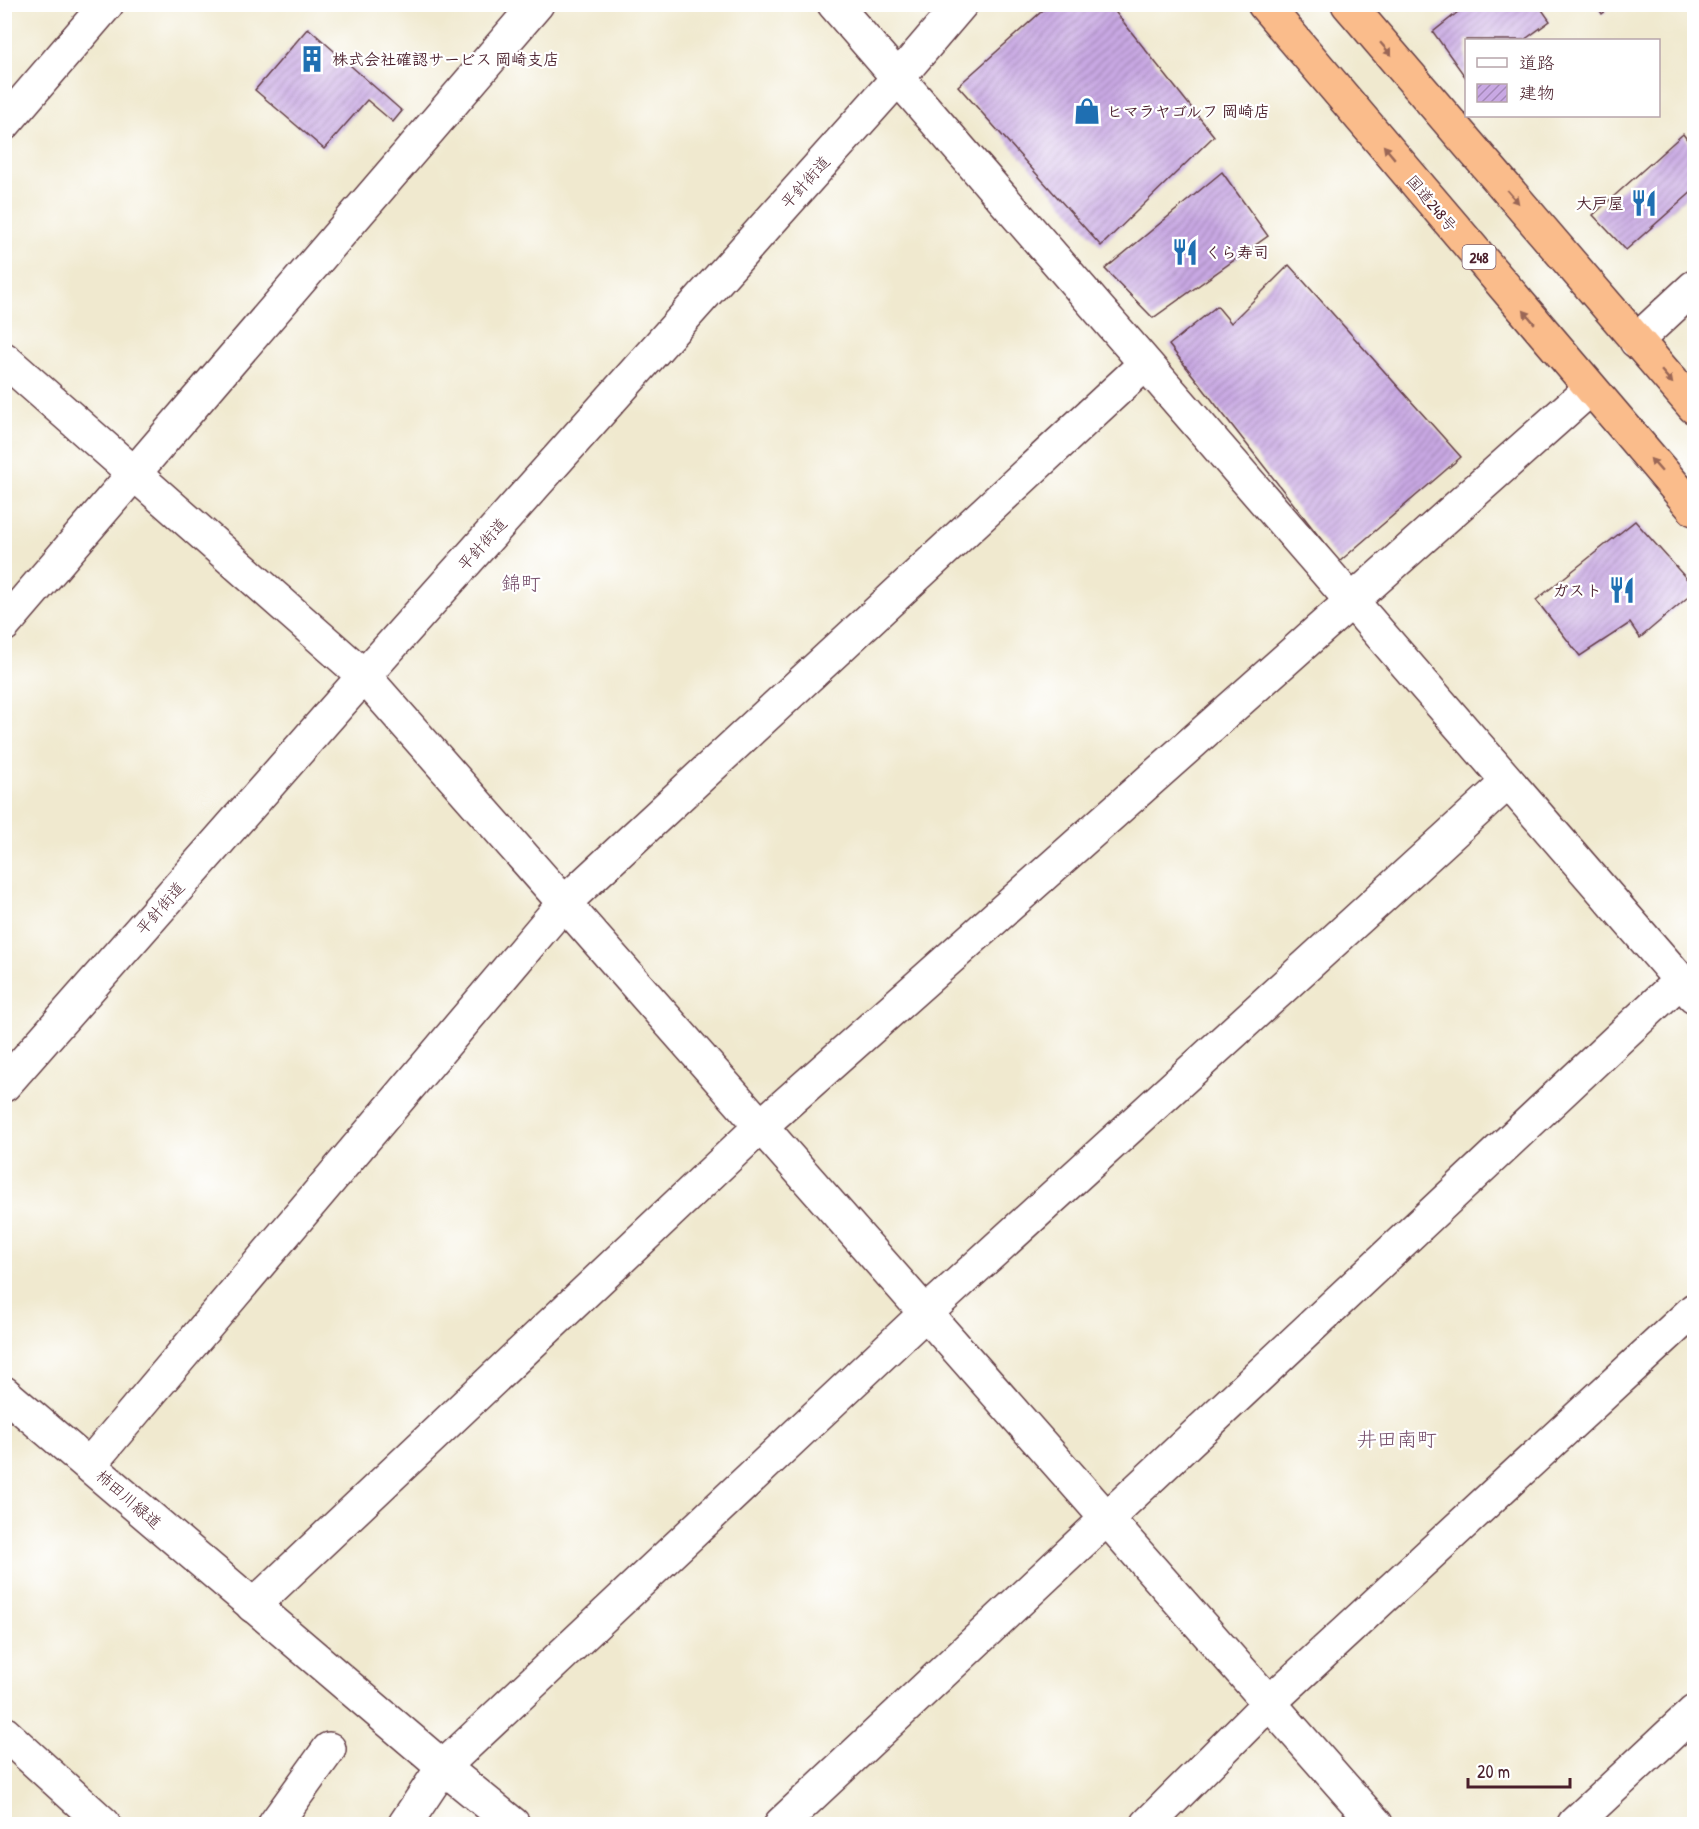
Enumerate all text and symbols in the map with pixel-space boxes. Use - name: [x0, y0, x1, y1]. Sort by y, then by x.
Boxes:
- legend: [1465, 39, 1660, 117]
- one-way arrow: [1379, 41, 1392, 56]
- building icon: 株式会社確認サービス 岡崎支店: [297, 44, 327, 74]
- place label: 株式会社確認サービス 岡崎支店: [332, 48, 559, 70]
- text: 道路: [1519, 50, 1555, 75]
- text: 建物: [1519, 80, 1555, 105]
- shop icon: ヒマラヤゴルフ 岡崎店: [1072, 96, 1102, 126]
- place label: ヒマラヤゴルフ 岡崎店: [1107, 100, 1270, 122]
- one-way arrow: [1383, 144, 1396, 160]
- street label: 平針街道: [775, 151, 835, 213]
- street label: 国道248号: [1402, 170, 1462, 236]
- restaurant icon: 大戸屋: [1629, 188, 1659, 218]
- one-way arrow: [1506, 189, 1519, 205]
- place label: 大戸屋: [1576, 192, 1624, 214]
- restaurant icon: くら寿司: [1170, 237, 1200, 267]
- place label: くら寿司: [1205, 241, 1269, 263]
- road number: 248: [1462, 245, 1496, 269]
- one-way arrow: [1523, 310, 1536, 325]
- one-way arrow: [1660, 369, 1674, 384]
- one-way arrow: [1650, 458, 1663, 473]
- street label: 平針街道: [452, 513, 512, 575]
- district label: 錦町: [501, 569, 541, 596]
- restaurant icon: ガスト: [1607, 575, 1637, 605]
- place label: ガスト: [1552, 579, 1602, 601]
- street label: 平針街道: [131, 877, 189, 939]
- district label: 井田南町: [1357, 1425, 1437, 1452]
- street label: 柿田川緑道: [92, 1464, 166, 1534]
- scale bar: [1468, 1751, 1570, 1789]
- text: 20 m: [1477, 1759, 1510, 1784]

